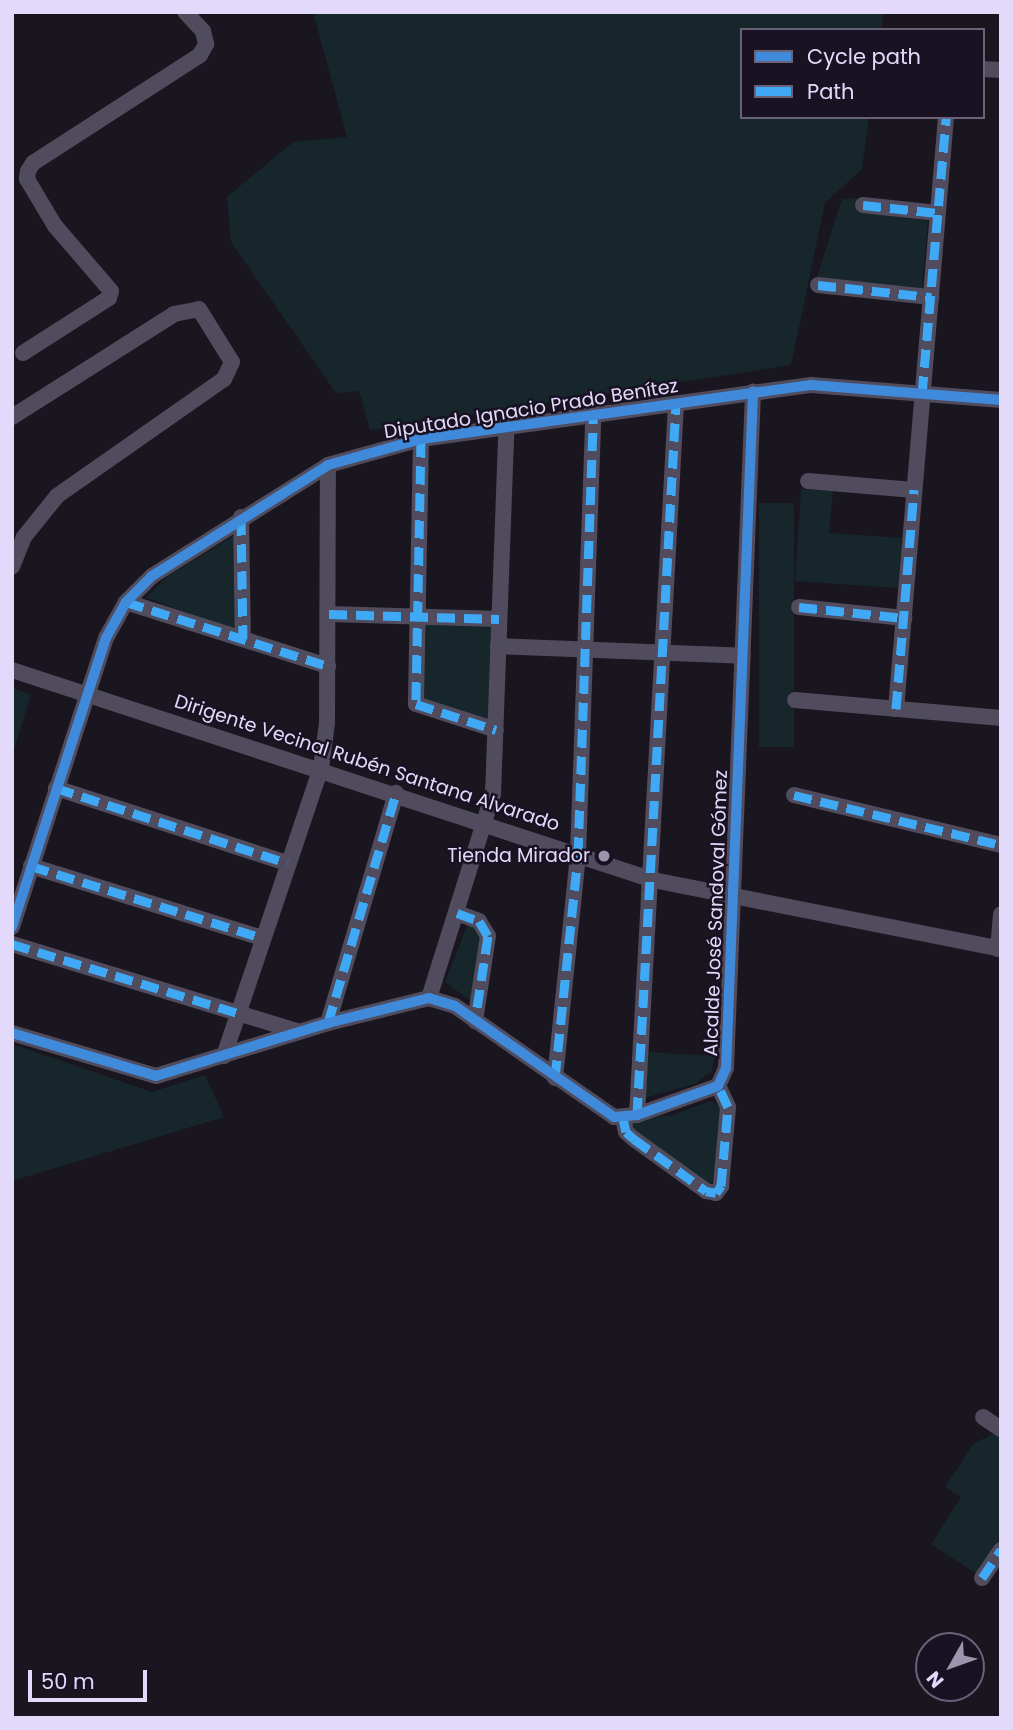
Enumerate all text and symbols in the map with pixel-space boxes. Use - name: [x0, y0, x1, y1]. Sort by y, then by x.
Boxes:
- legend: [740, 28, 985, 119]
- text: Cycle path: [807, 42, 921, 71]
- text: Path: [807, 77, 854, 106]
- street label: Diputado Ignacio Prado Benítez: [382, 374, 680, 444]
- street label: Dirigente Vecinal Rubén Santana Alvarado: [172, 690, 562, 836]
- street label: Alcalde José Sandoval Gómez: [700, 769, 732, 1057]
- place label: Tienda Mirador: [447, 845, 590, 867]
- marker: Tienda Mirador: [596, 848, 612, 864]
- north arrow: [915, 1632, 985, 1702]
- scale bar: [32, 1656, 150, 1700]
- text: N: [920, 1665, 950, 1694]
- text: 50 m: [41, 1667, 95, 1696]

